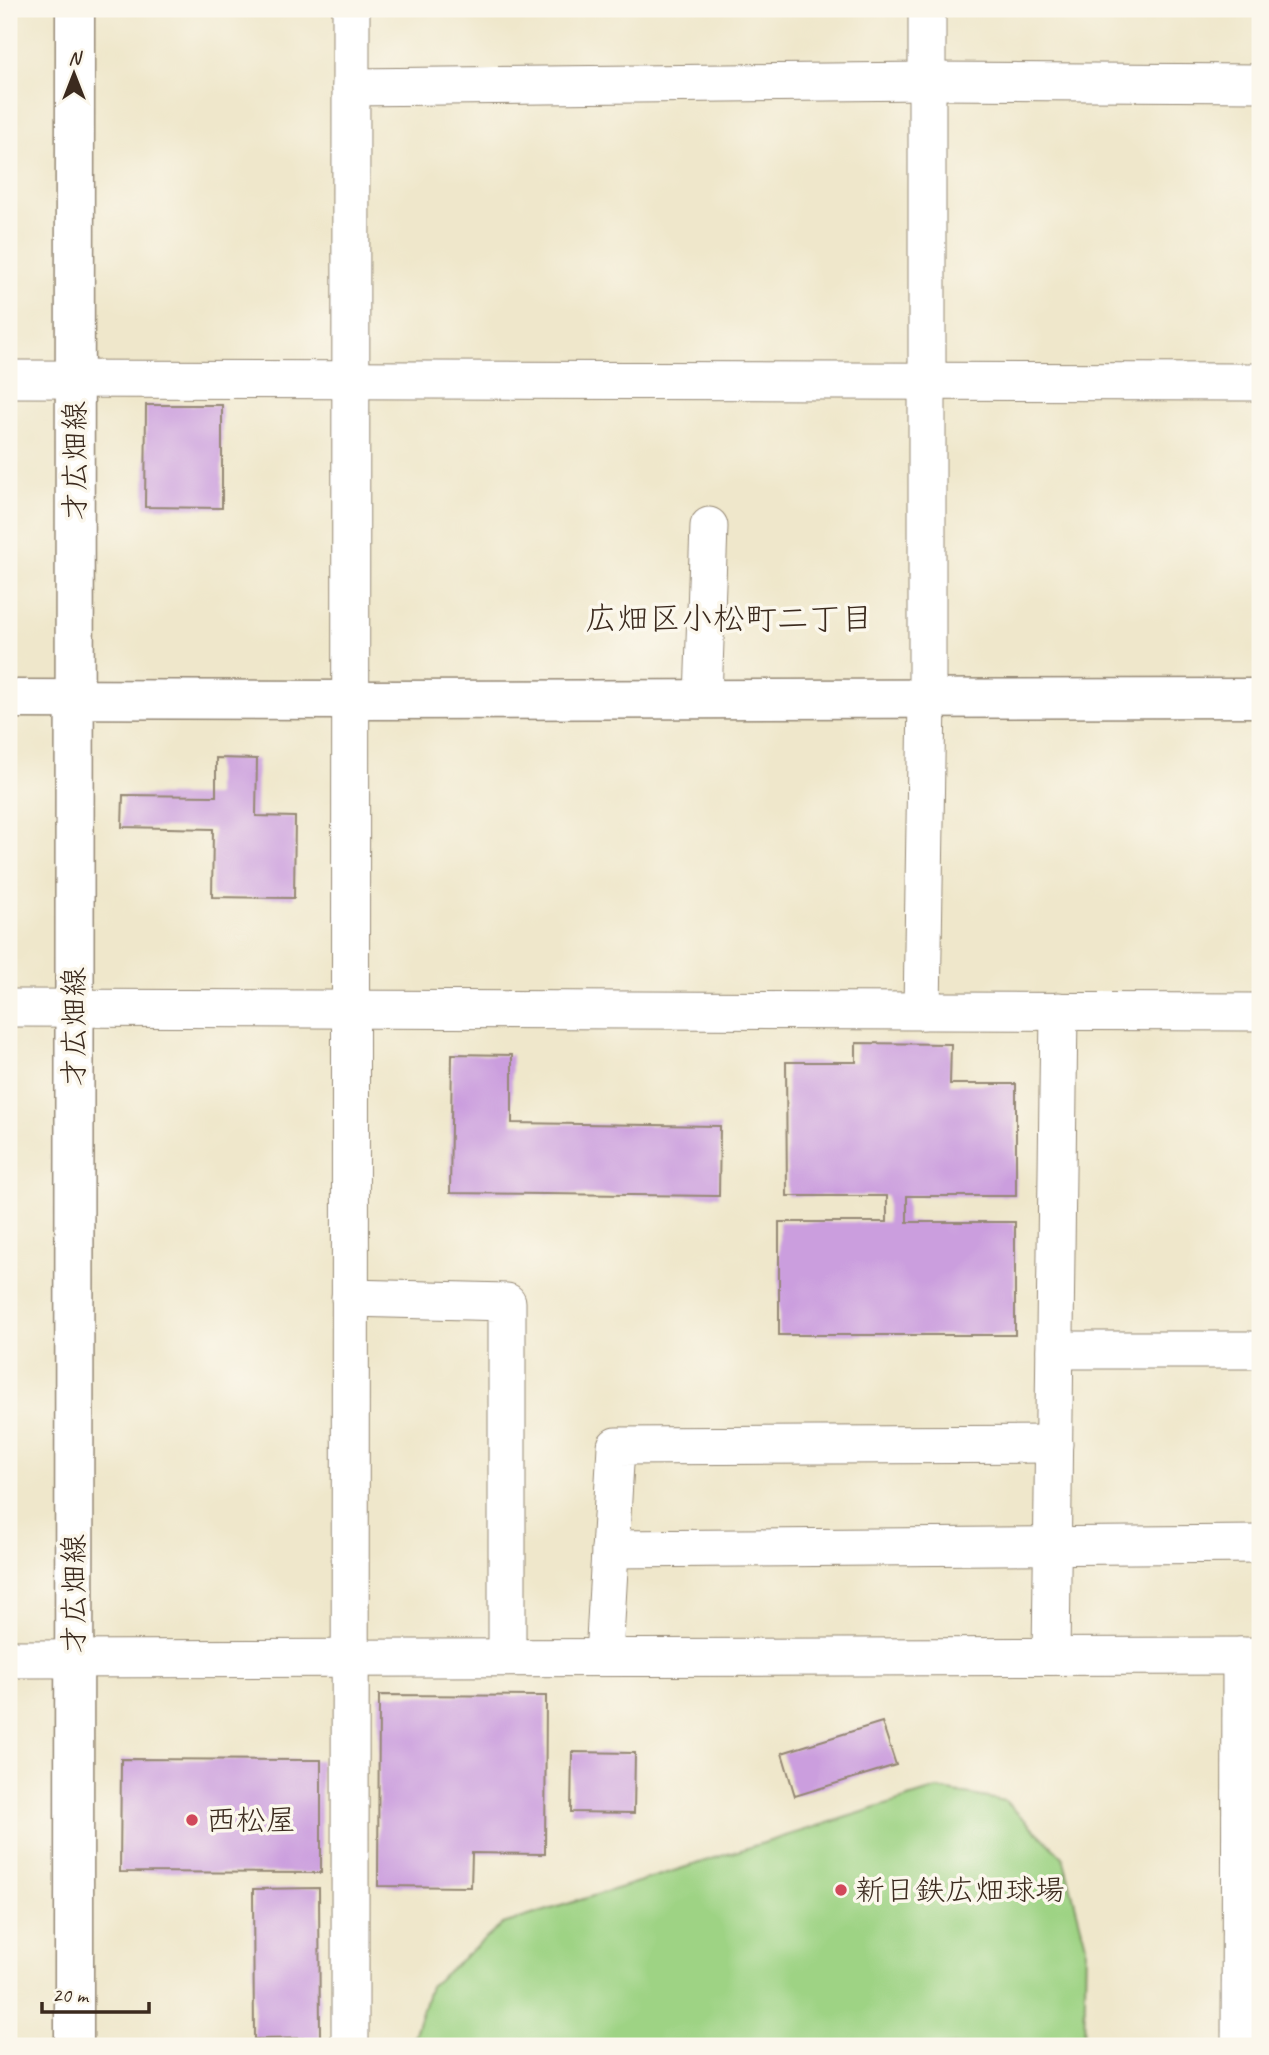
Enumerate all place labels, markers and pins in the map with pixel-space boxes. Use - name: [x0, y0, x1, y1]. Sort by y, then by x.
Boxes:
- place label: 西松屋: [206, 1801, 296, 1839]
- marker: 西松屋: [184, 1812, 200, 1828]
- place label: 新日鉄広畑球場: [855, 1871, 1065, 1909]
- marker: 新日鉄広畑球場: [833, 1882, 849, 1898]

